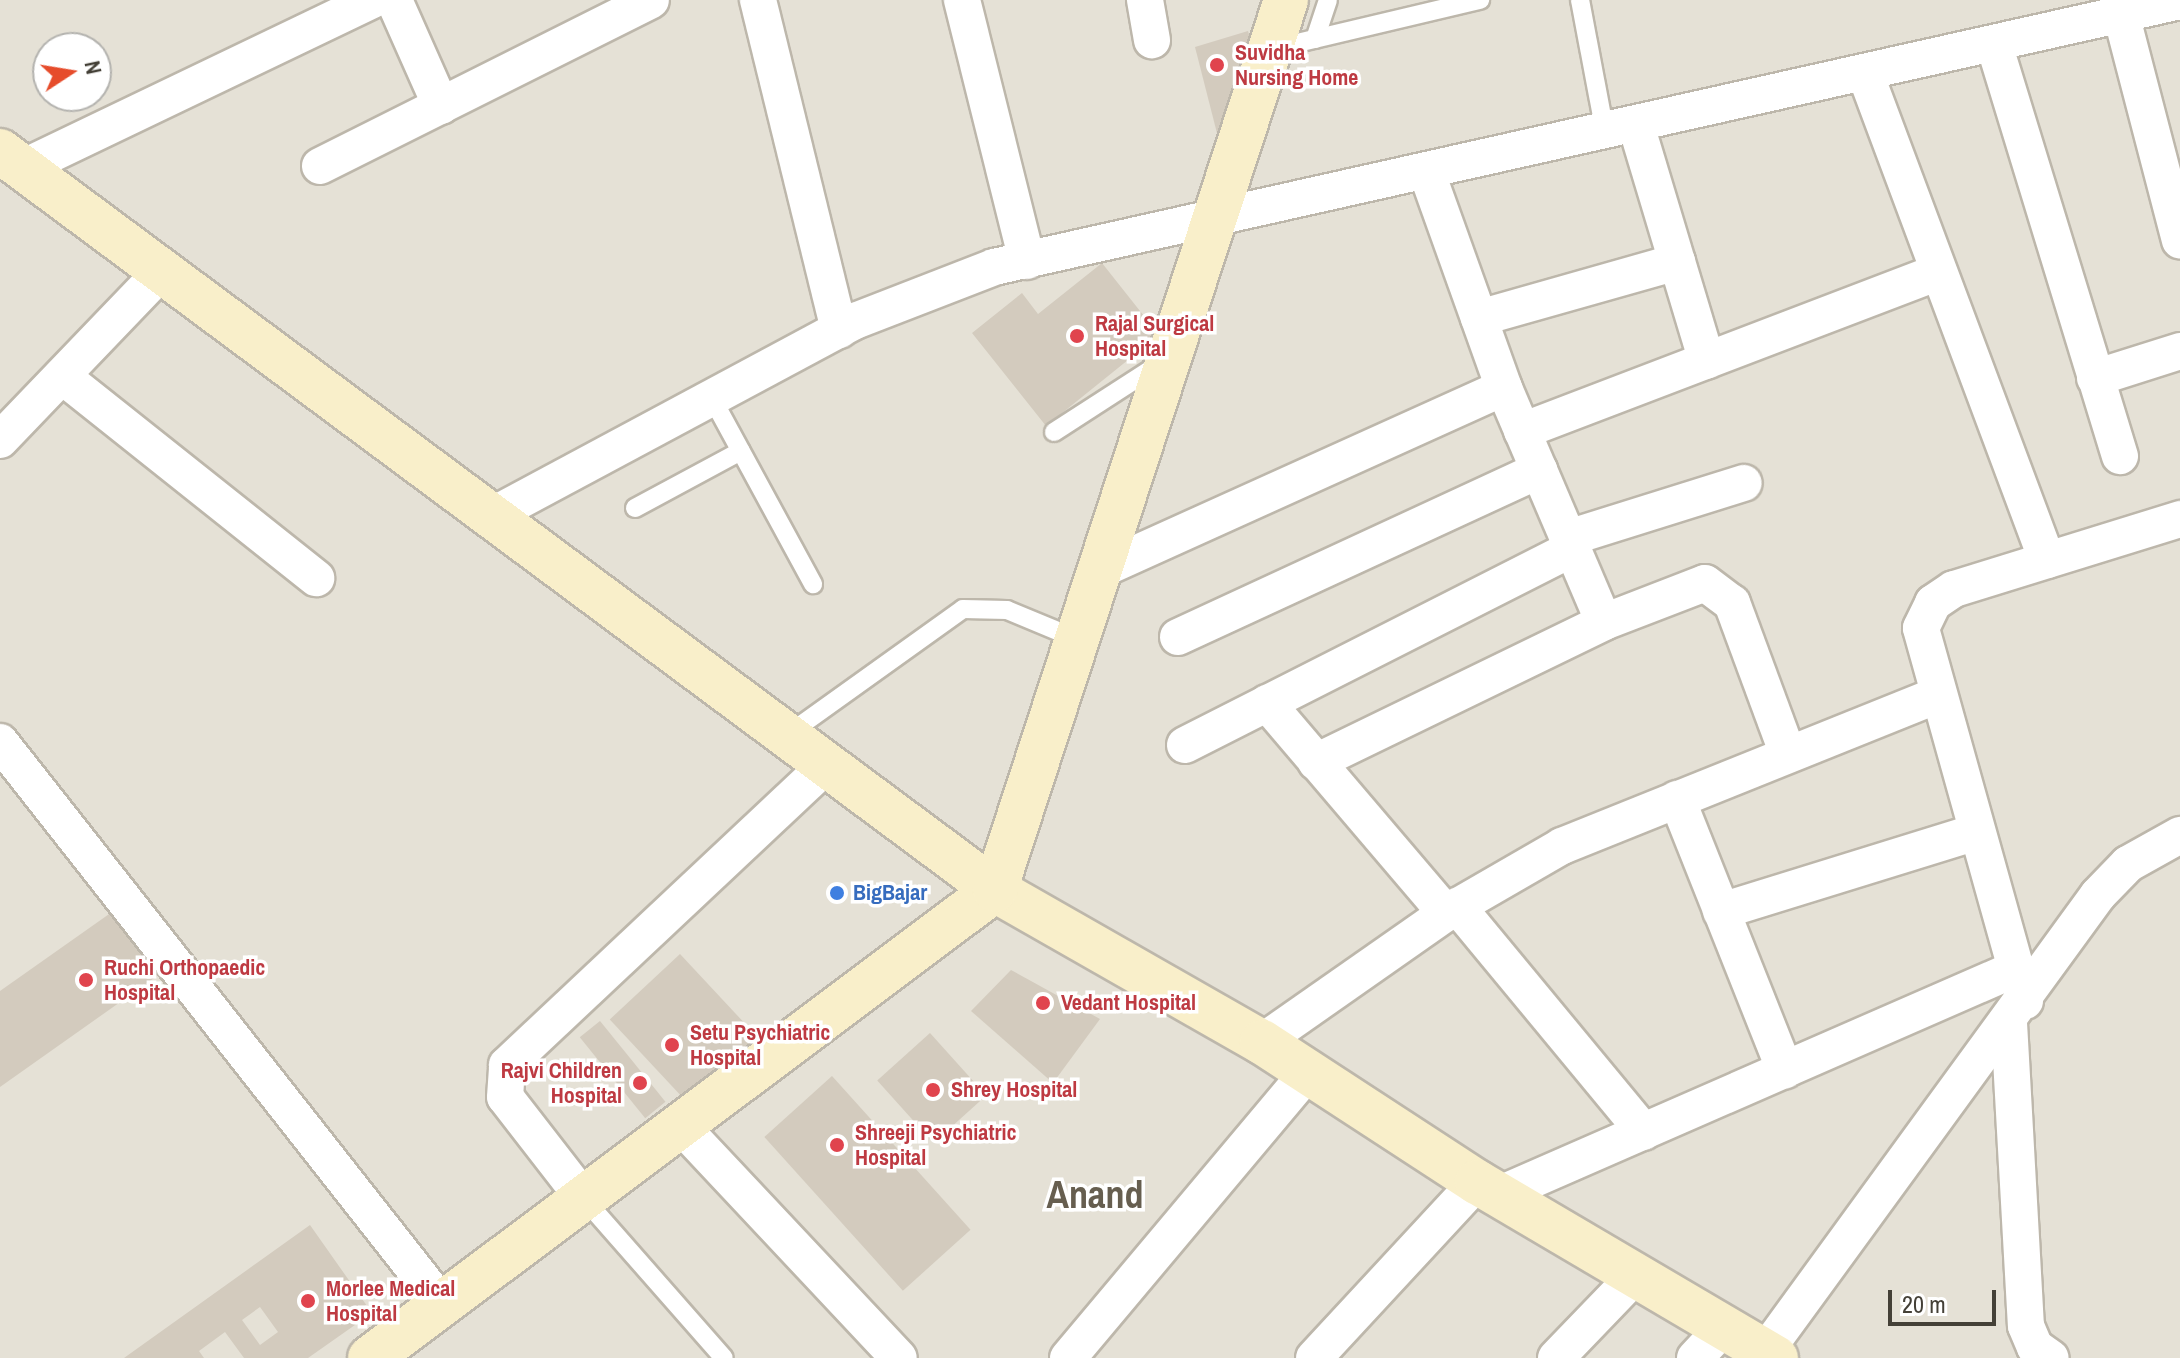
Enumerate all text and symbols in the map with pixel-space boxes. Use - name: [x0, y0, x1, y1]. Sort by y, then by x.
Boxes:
- north arrow: [32, 32, 112, 112]
- place label: Suvidha Nursing Home: [1235, 39, 1358, 90]
- marker: Suvidha Nursing Home: [1206, 54, 1228, 76]
- text: N: [77, 58, 110, 77]
- place label: Rajal Surgical Hospital: [1095, 310, 1214, 362]
- marker: Rajal Surgical Hospital: [1066, 325, 1088, 347]
- place label: BigBajar: [853, 880, 927, 906]
- marker: BigBajar: [828, 884, 846, 902]
- place label: Ruchi Orthopaedic Hospital: [104, 954, 265, 1006]
- marker: Ruchi Orthopaedic Hospital: [75, 969, 97, 991]
- place label: Vedant Hospital: [1061, 990, 1196, 1016]
- marker: Vedant Hospital: [1032, 992, 1054, 1014]
- place label: Setu Psychiatric Hospital: [690, 1019, 830, 1070]
- marker: Setu Psychiatric Hospital: [661, 1034, 683, 1056]
- place label: Rajvi Children Hospital: [501, 1057, 622, 1108]
- marker: Rajvi Children Hospital: [629, 1072, 651, 1094]
- place label: Shrey Hospital: [951, 1077, 1077, 1103]
- marker: Shrey Hospital: [922, 1079, 944, 1101]
- place label: Shreeji Psychiatric Hospital: [855, 1119, 1016, 1170]
- marker: Shreeji Psychiatric Hospital: [826, 1134, 848, 1156]
- district label: Anand: [1047, 1172, 1143, 1218]
- scale bar: [1892, 1274, 2000, 1324]
- place label: Morlee Medical Hospital: [326, 1275, 455, 1326]
- text: 20 m: [1902, 1288, 1946, 1320]
- marker: Morlee Medical Hospital: [297, 1290, 319, 1312]

